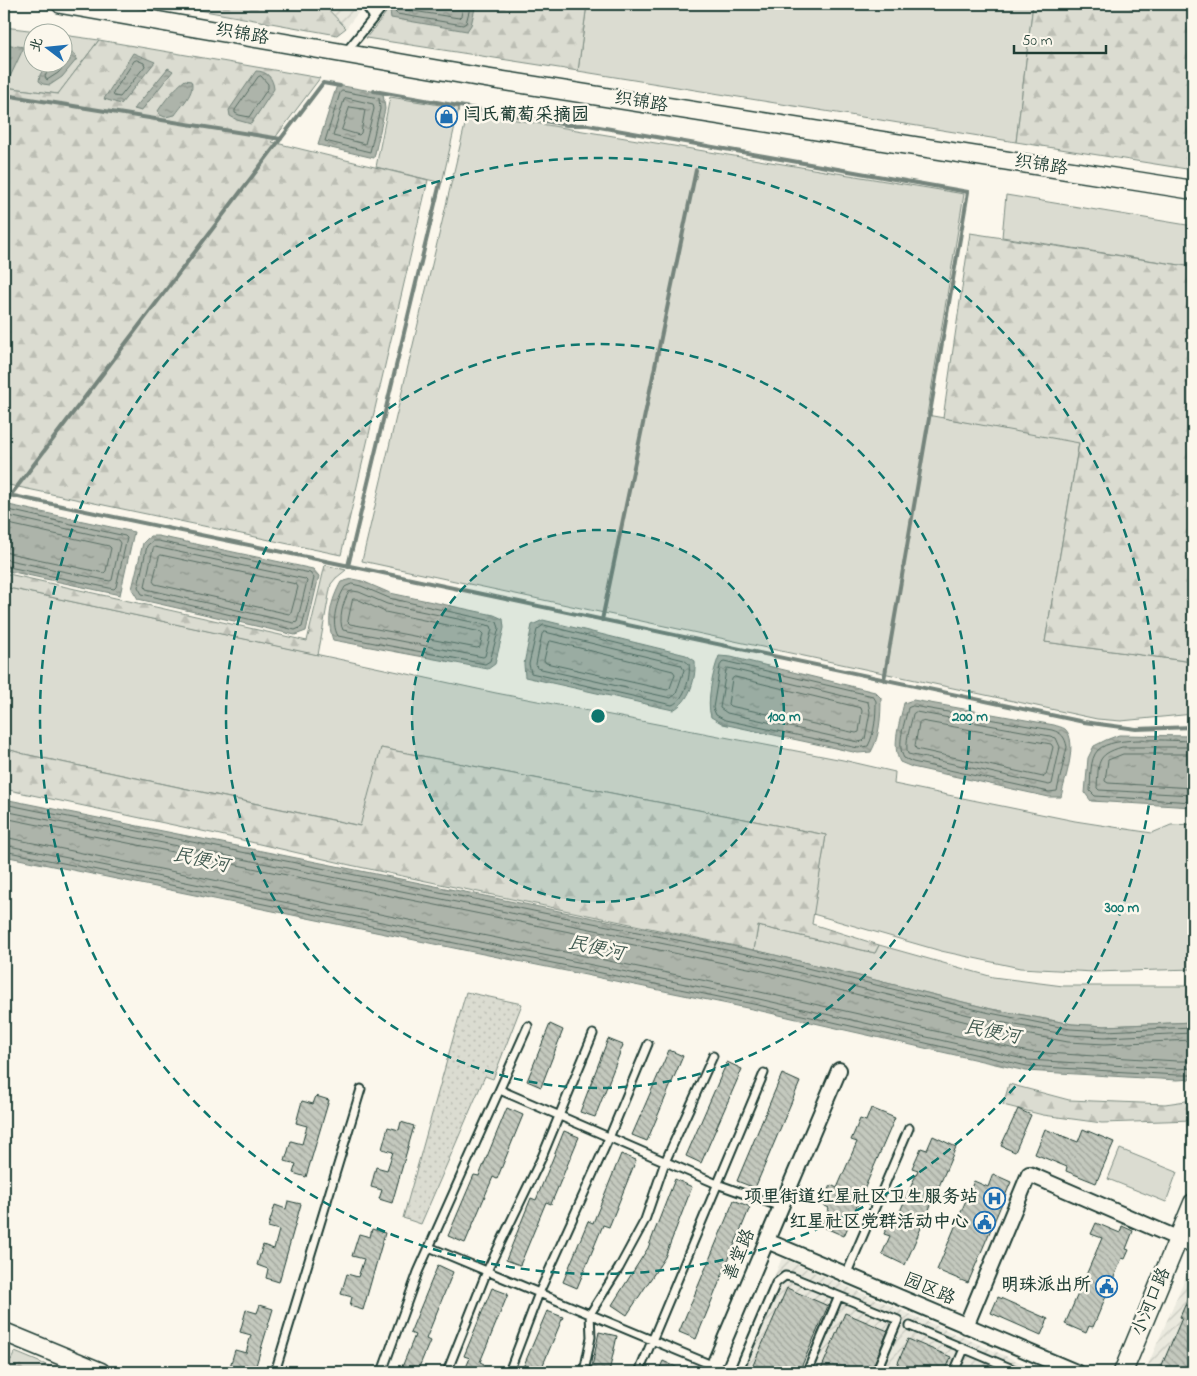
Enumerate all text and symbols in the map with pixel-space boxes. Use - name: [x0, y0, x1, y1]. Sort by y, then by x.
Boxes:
- street label: 织锦路: [213, 18, 271, 52]
- north arrow: [22, 22, 72, 72]
- scale bar: [1014, 22, 1107, 54]
- text: 50 m: [1022, 30, 1053, 52]
- text: 北: [25, 35, 49, 54]
- street label: 织锦路: [612, 86, 670, 120]
- place label: 闫氏葡萄采摘园: [463, 103, 589, 129]
- shop icon: 闫氏葡萄采摘园: [435, 104, 459, 128]
- street label: 织锦路: [1012, 149, 1070, 183]
- text: 100 m: [767, 706, 801, 728]
- text: 200 m: [951, 706, 988, 728]
- centre of rings: [589, 707, 607, 725]
- water label: 民便河: [170, 842, 235, 881]
- text: 300 m: [1104, 897, 1140, 919]
- water label: 民便河: [565, 930, 630, 969]
- water label: 民便河: [961, 1014, 1025, 1052]
- place label: 项里街道红星社区卫生服务站: [744, 1185, 978, 1211]
- hospital icon: 项里街道红星社区卫生服务站: [982, 1186, 1006, 1210]
- place label: 红星社区党群活动中心: [789, 1210, 969, 1236]
- public building icon: 红星社区党群活动中心: [973, 1211, 997, 1235]
- street label: 善堂路: [717, 1225, 763, 1285]
- street label: 小河口路: [1126, 1264, 1178, 1340]
- street label: 园区路: [899, 1267, 959, 1313]
- place label: 明珠派出所: [1001, 1273, 1091, 1299]
- public building icon: 明珠派出所: [1095, 1274, 1119, 1298]

